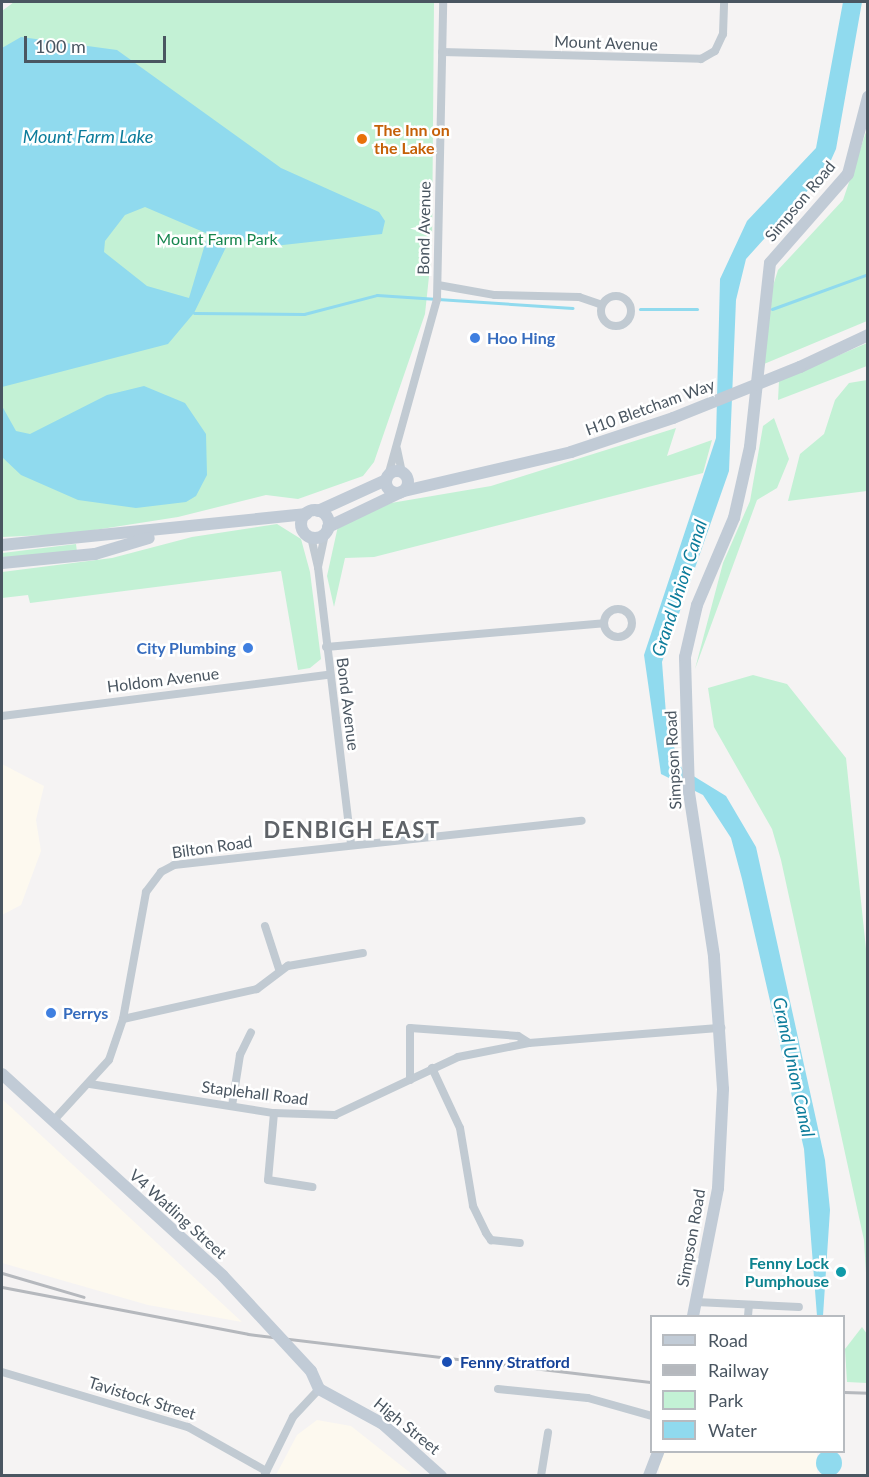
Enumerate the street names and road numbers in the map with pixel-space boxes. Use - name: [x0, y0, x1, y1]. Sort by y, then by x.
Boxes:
- street label: Mount Avenue: [554, 32, 658, 54]
- street label: Simpson Road: [761, 157, 839, 245]
- street label: Bond Avenue: [414, 181, 434, 275]
- street label: H10 Bletcham Way: [583, 375, 717, 439]
- street label: Bond Avenue: [333, 656, 363, 752]
- street label: Holdom Avenue: [106, 664, 220, 696]
- street label: Simpson Road: [661, 710, 685, 810]
- street label: Bilton Road: [171, 832, 253, 862]
- street label: Staplehall Road: [201, 1077, 309, 1109]
- street label: V4 Watling Street: [125, 1165, 231, 1263]
- street label: Simpson Road: [673, 1188, 709, 1288]
- street label: Tavistock Street: [86, 1373, 198, 1423]
- street label: High Street: [370, 1394, 444, 1458]

